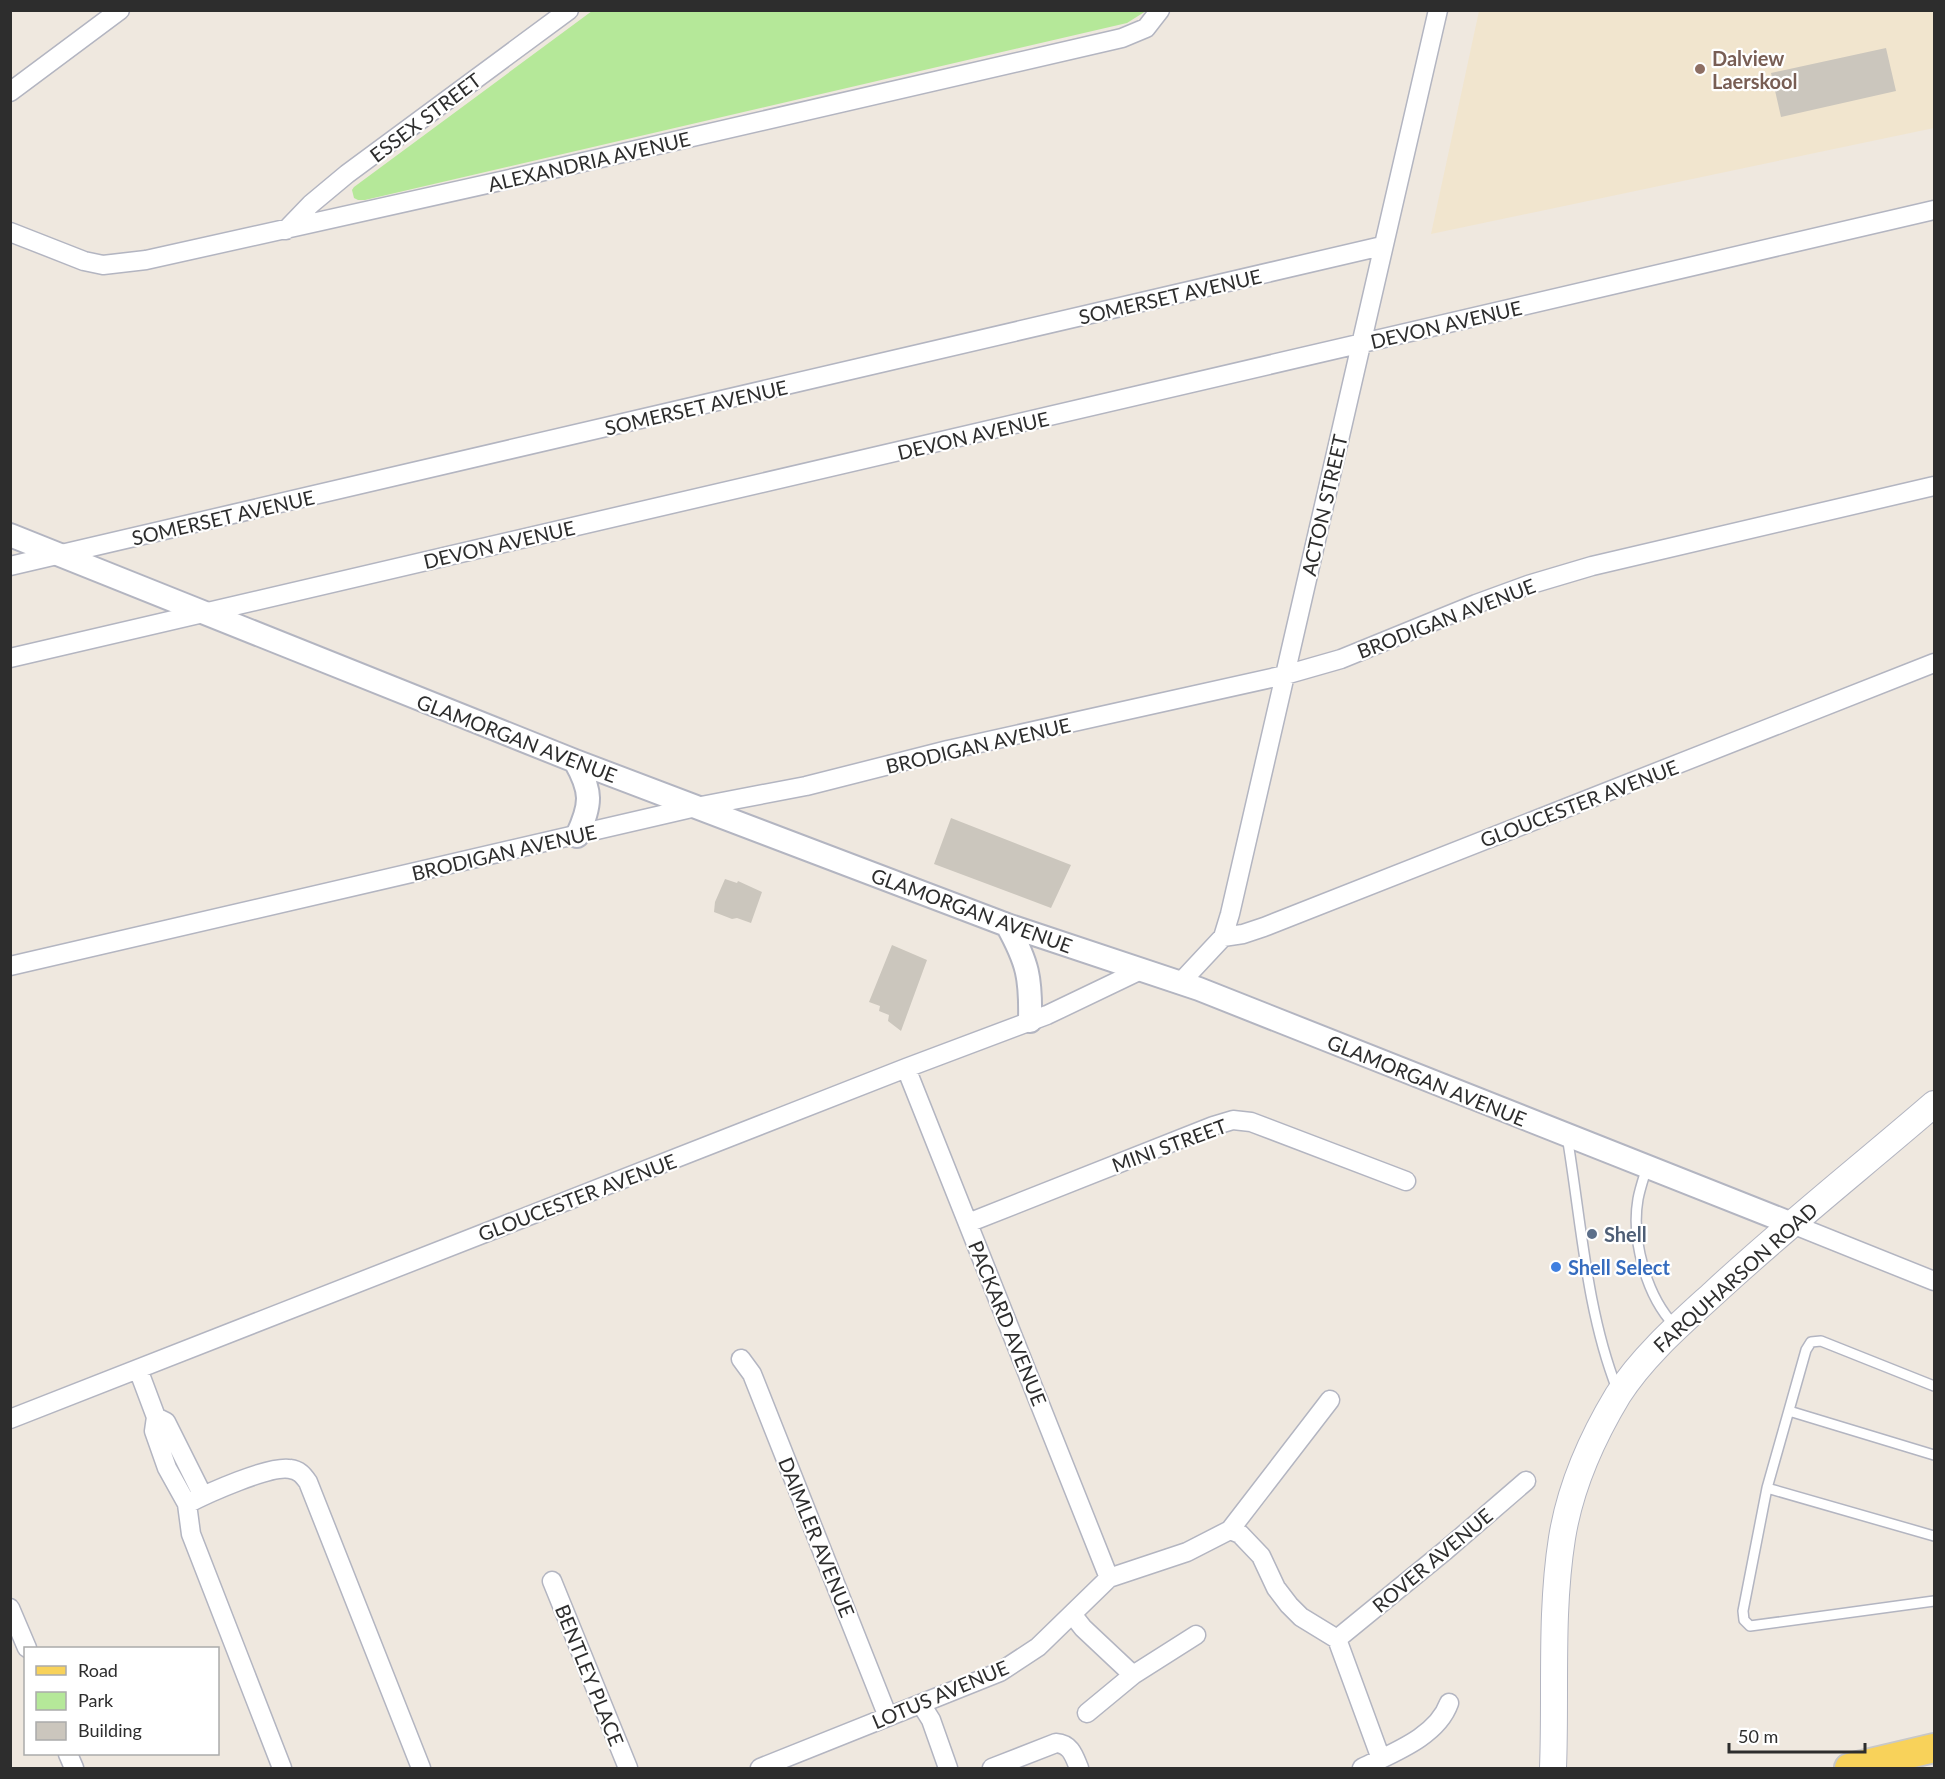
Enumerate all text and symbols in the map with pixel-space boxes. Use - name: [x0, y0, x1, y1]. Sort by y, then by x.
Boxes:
- place label: Dalview Laerskool: [1712, 46, 1798, 93]
- marker: Dalview Laerskool: [1693, 62, 1707, 76]
- street label: ESSEX STREET: [365, 67, 485, 167]
- street label: ALEXANDRIA AVENUE: [486, 126, 692, 196]
- street label: SOMERSET AVENUE: [1076, 263, 1264, 329]
- street label: DEVON AVENUE: [1368, 295, 1524, 353]
- street label: SOMERSET AVENUE: [602, 374, 790, 440]
- street label: DEVON AVENUE: [895, 406, 1051, 464]
- street label: ACTON STREET: [1296, 432, 1352, 578]
- street label: SOMERSET AVENUE: [129, 484, 317, 550]
- street label: DEVON AVENUE: [421, 515, 577, 573]
- street label: BRODIGAN AVENUE: [1353, 573, 1539, 663]
- street label: GLAMORGAN AVENUE: [414, 689, 620, 787]
- street label: BRODIGAN AVENUE: [883, 712, 1073, 778]
- street label: GLOUCESTER AVENUE: [1477, 754, 1681, 852]
- street label: BRODIGAN AVENUE: [409, 819, 599, 885]
- street label: GLAMORGAN AVENUE: [868, 862, 1076, 958]
- street label: GLAMORGAN AVENUE: [1324, 1029, 1530, 1131]
- street label: MINI STREET: [1108, 1113, 1230, 1177]
- street label: GLOUCESTER AVENUE: [475, 1148, 679, 1246]
- street label: FARQUHARSON ROAD: [1648, 1197, 1822, 1357]
- place label: Shell: [1604, 1222, 1647, 1246]
- marker: Shell: [1585, 1227, 1599, 1241]
- street label: PACKARD AVENUE: [964, 1237, 1052, 1409]
- place label: Shell Select: [1568, 1255, 1670, 1279]
- marker: Shell Select: [1549, 1260, 1563, 1274]
- street label: DAIMLER AVENUE: [774, 1453, 860, 1621]
- street label: ROVER AVENUE: [1367, 1503, 1497, 1617]
- street label: BENTLEY PLACE: [551, 1601, 629, 1749]
- legend: [24, 1647, 219, 1755]
- street label: LOTUS AVENUE: [868, 1654, 1012, 1734]
- text: Road: [78, 1659, 118, 1681]
- text: Park: [78, 1689, 114, 1711]
- scale bar: [1729, 1716, 1866, 1754]
- text: Building: [78, 1719, 142, 1741]
- text: 50 m: [1738, 1725, 1778, 1747]

